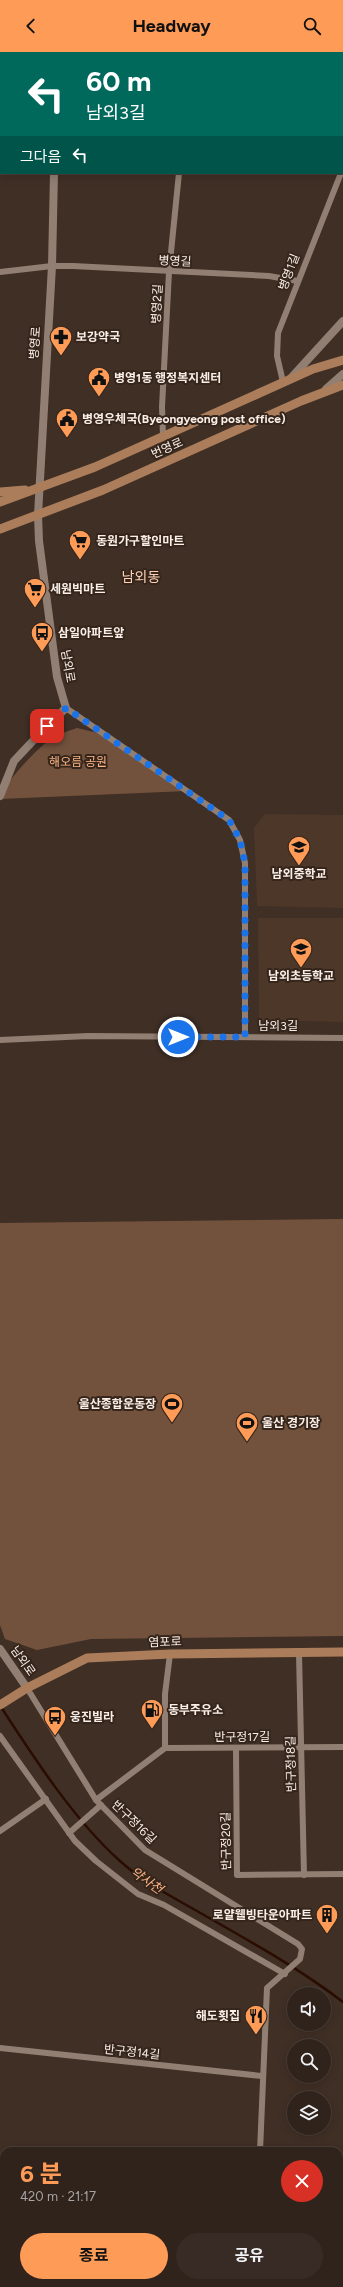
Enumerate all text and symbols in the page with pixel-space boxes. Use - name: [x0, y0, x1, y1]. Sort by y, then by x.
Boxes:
- icon: back: [20, 15, 42, 37]
- text: Headway: [132, 15, 211, 37]
- icon: search: [301, 15, 323, 37]
- text: 60 m: [86, 64, 151, 98]
- icon: left: [20, 68, 72, 120]
- text: 남외3길: [86, 102, 145, 124]
- icon: left: [69, 144, 91, 166]
- text: 그다음: [20, 148, 61, 166]
- street label: 병영1길: [276, 252, 302, 292]
- street label: 병영길: [158, 253, 192, 269]
- street label: 병영2길: [149, 284, 165, 324]
- pharmacy icon: 보강약국: [48, 324, 74, 357]
- street label: 병영로: [27, 326, 43, 360]
- place label: 보강약국: [76, 330, 120, 344]
- public building icon: 병영1동 행정복지센터: [86, 365, 112, 398]
- place label: 병영1동 행정복지센터: [114, 371, 221, 385]
- public building icon: 병영우체국(Byeongyeong post office): [54, 406, 80, 439]
- place label: 병영우체국(Byeongyeong post office): [82, 412, 286, 426]
- street label: 번영로: [149, 435, 185, 461]
- supermarket icon: 동원가구할인마트: [67, 528, 93, 561]
- place label: 동원가구할인마트: [96, 534, 184, 548]
- district label: 남외동: [122, 569, 160, 586]
- supermarket icon: 세원빅마트: [22, 576, 48, 609]
- place label: 세원빅마트: [50, 582, 105, 596]
- bus stop icon: 삼일아파트앞: [29, 620, 55, 653]
- place label: 삼일아파트앞: [58, 626, 124, 640]
- street label: 남외로: [58, 648, 78, 684]
- pin: [30, 709, 64, 743]
- icon: arrive: [36, 715, 58, 737]
- park label: 해오름 공원: [49, 755, 107, 769]
- school or university icon: 남외중학교: [286, 834, 312, 867]
- place label: 남외중학교: [271, 867, 327, 881]
- school or university icon: 남외초등학교: [288, 936, 314, 969]
- place label: 남외초등학교: [268, 969, 334, 983]
- position arrow: [157, 1016, 199, 1058]
- street label: 남외3길: [258, 1019, 298, 1033]
- sports icon: 울산종합운동장: [159, 1391, 185, 1424]
- place label: 울산종합운동장: [79, 1397, 156, 1411]
- sports icon: 울산 경기장: [234, 1410, 260, 1443]
- place label: 울산 경기장: [262, 1416, 320, 1430]
- street label: 염포로: [148, 1634, 182, 1650]
- street label: 남외로: [8, 1643, 38, 1679]
- fuel station icon: 동부주유소: [139, 1697, 165, 1730]
- place label: 동부주유소: [168, 1703, 223, 1717]
- bus stop icon: 웅진빌라: [42, 1704, 68, 1737]
- place label: 웅진빌라: [70, 1710, 114, 1724]
- street label: 반구정17길: [214, 1730, 270, 1744]
- street label: 반구정18길: [284, 1736, 298, 1792]
- street label: 반구정16길: [109, 1798, 159, 1846]
- street label: 반구정20길: [218, 1812, 234, 1870]
- water label: 약사천: [128, 1864, 167, 1897]
- building icon: 로얄웰빙타운아파트: [314, 1902, 340, 1935]
- place label: 로얄웰빙타운아파트: [213, 1908, 312, 1922]
- map controls: [287, 1987, 331, 2135]
- button: sound: [287, 1987, 331, 2031]
- restaurant icon: 해도횟집: [243, 2003, 269, 2036]
- place label: 해도횟집: [196, 2009, 240, 2023]
- button: search: [287, 2039, 331, 2083]
- street label: 반구정14길: [103, 2042, 161, 2062]
- button: layers: [287, 2091, 331, 2135]
- text: 6 분: [20, 2159, 62, 2188]
- button: close: [281, 2160, 323, 2202]
- text: 420 m · 21:17: [20, 2189, 96, 2204]
- button: 종료: [20, 2233, 168, 2279]
- button: 공유: [176, 2233, 323, 2279]

